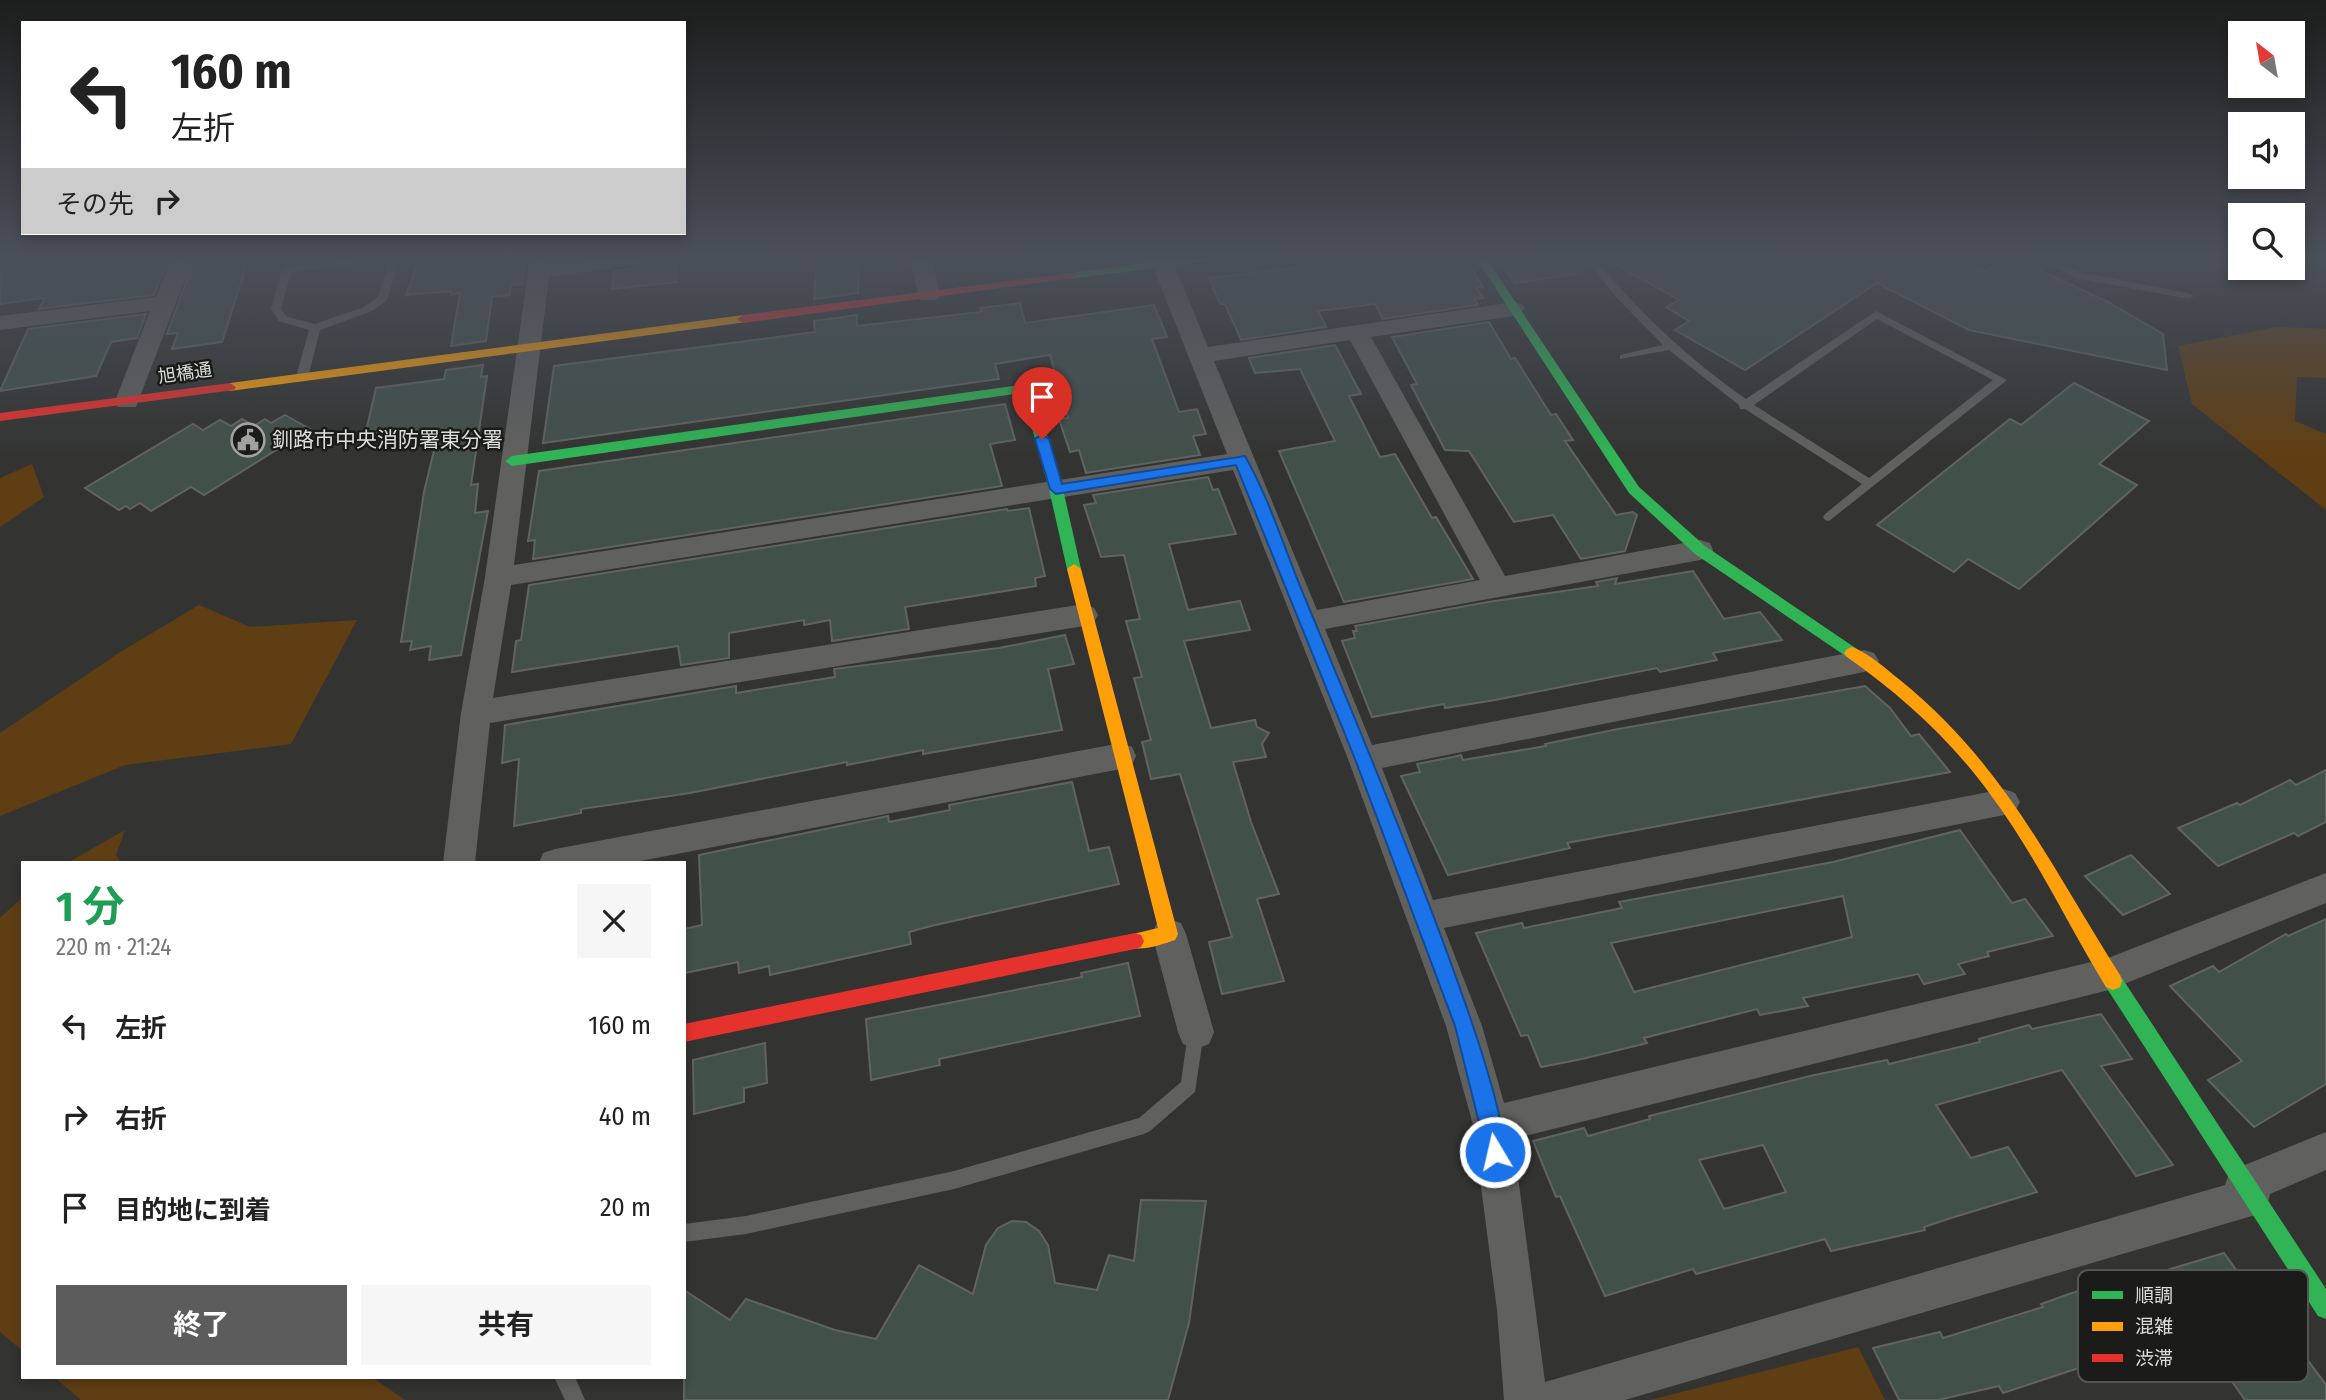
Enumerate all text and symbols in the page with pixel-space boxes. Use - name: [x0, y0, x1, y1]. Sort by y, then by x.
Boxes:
- north arrow: [2228, 21, 2305, 98]
- map controls: [2228, 21, 2305, 280]
- text: 160 m: [171, 42, 292, 101]
- icon: left: [56, 49, 147, 140]
- text: 左折: [171, 109, 235, 147]
- button: sound: [2228, 112, 2305, 189]
- icon: right: [148, 182, 186, 220]
- text: その先: [56, 189, 134, 220]
- button: search: [2228, 203, 2305, 280]
- street label: 旭橋通: [157, 358, 213, 388]
- pin: [1012, 367, 1072, 439]
- icon: arrive: [1023, 378, 1061, 416]
- public building icon: 釧路市中央消防署東分署: [229, 421, 267, 459]
- place label: 釧路市中央消防署東分署: [272, 427, 503, 453]
- text: 1 分: [56, 882, 125, 932]
- button: close: [577, 884, 651, 958]
- text: 220 m · 21:24: [56, 933, 171, 961]
- icon: left: [56, 1007, 94, 1045]
- text: 160 m: [588, 1010, 651, 1041]
- text: 左折: [115, 1013, 167, 1044]
- icon: right: [56, 1098, 94, 1136]
- text: 40 m: [599, 1101, 651, 1132]
- text: 右折: [115, 1104, 167, 1135]
- position arrow: [1458, 1115, 1532, 1189]
- icon: arrive: [56, 1189, 94, 1227]
- text: 20 m: [600, 1192, 651, 1223]
- text: 目的地に到着: [115, 1195, 271, 1226]
- legend: [2078, 1270, 2308, 1382]
- text: 順調: [2135, 1284, 2173, 1307]
- button: 終了: [56, 1285, 347, 1365]
- button: 共有: [361, 1285, 651, 1365]
- text: 混雑: [2135, 1315, 2173, 1338]
- text: 渋滞: [2135, 1347, 2173, 1370]

